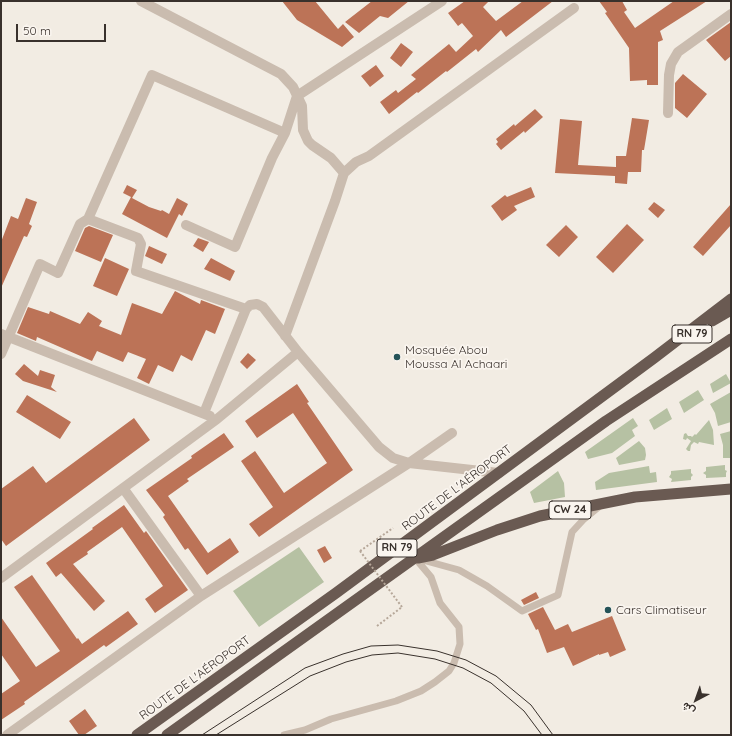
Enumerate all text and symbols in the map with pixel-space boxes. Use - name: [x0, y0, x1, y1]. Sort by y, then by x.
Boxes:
- scale bar: [18, 16, 108, 42]
- text: 50 m: [23, 23, 51, 38]
- road number: RN 79: [672, 325, 712, 343]
- place label: Mosquée Abou Moussa Al Achaari: [405, 343, 507, 371]
- marker: Mosquée Abou Moussa Al Achaari: [392, 352, 402, 362]
- street label: ROUTE DE L'AÉROPORT: [399, 442, 515, 534]
- road number: CW 24: [549, 501, 591, 519]
- road number: RN 79: [377, 539, 417, 557]
- place label: Cars Climatiseur: [616, 603, 707, 617]
- marker: Cars Climatiseur: [603, 605, 613, 615]
- street label: ROUTE DE L'AÉROPORT: [137, 633, 253, 723]
- north arrow: [676, 680, 716, 720]
- text: ش: [679, 699, 698, 719]

